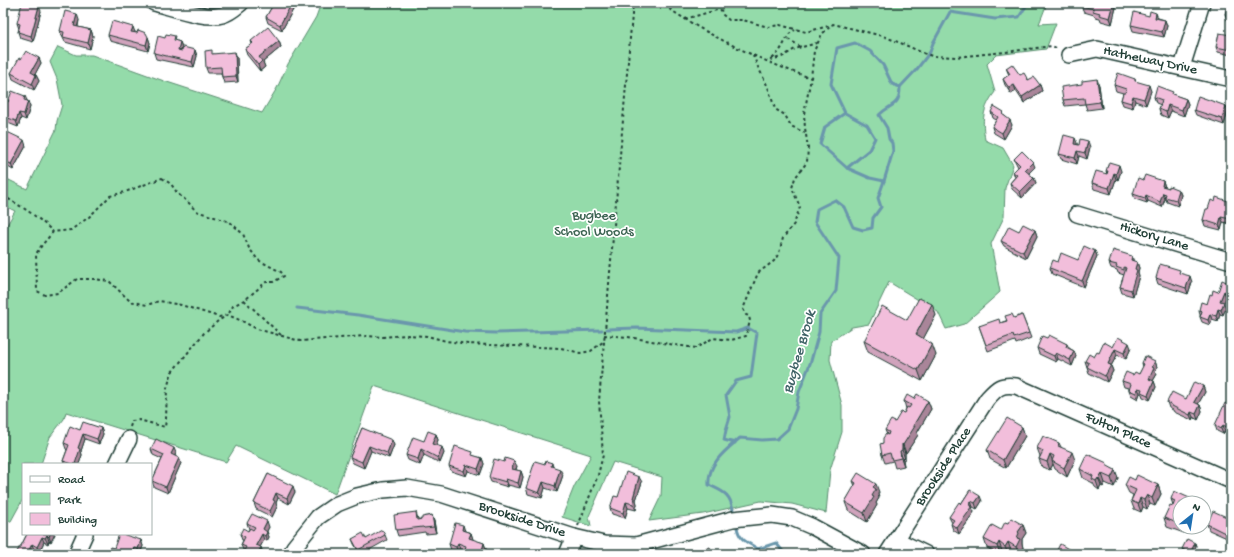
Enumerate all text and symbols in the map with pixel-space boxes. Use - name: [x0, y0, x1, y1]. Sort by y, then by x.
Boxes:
- street label: Hatheway Drive: [1101, 43, 1199, 79]
- park label: Bugbee School Woods: [554, 208, 635, 241]
- street label: Hickory Lane: [1117, 218, 1191, 256]
- water label: Bugbee Brook: [780, 307, 821, 396]
- street label: Fulton Place: [1081, 409, 1154, 453]
- street label: Brookside Place: [912, 424, 976, 510]
- legend: [22, 463, 152, 535]
- text: Road: [58, 474, 85, 488]
- text: Park: [57, 494, 83, 508]
- north arrow: [1172, 495, 1212, 535]
- street label: Brookside Drive: [475, 498, 568, 542]
- text: N: [1190, 501, 1202, 515]
- text: Building: [57, 514, 97, 528]

